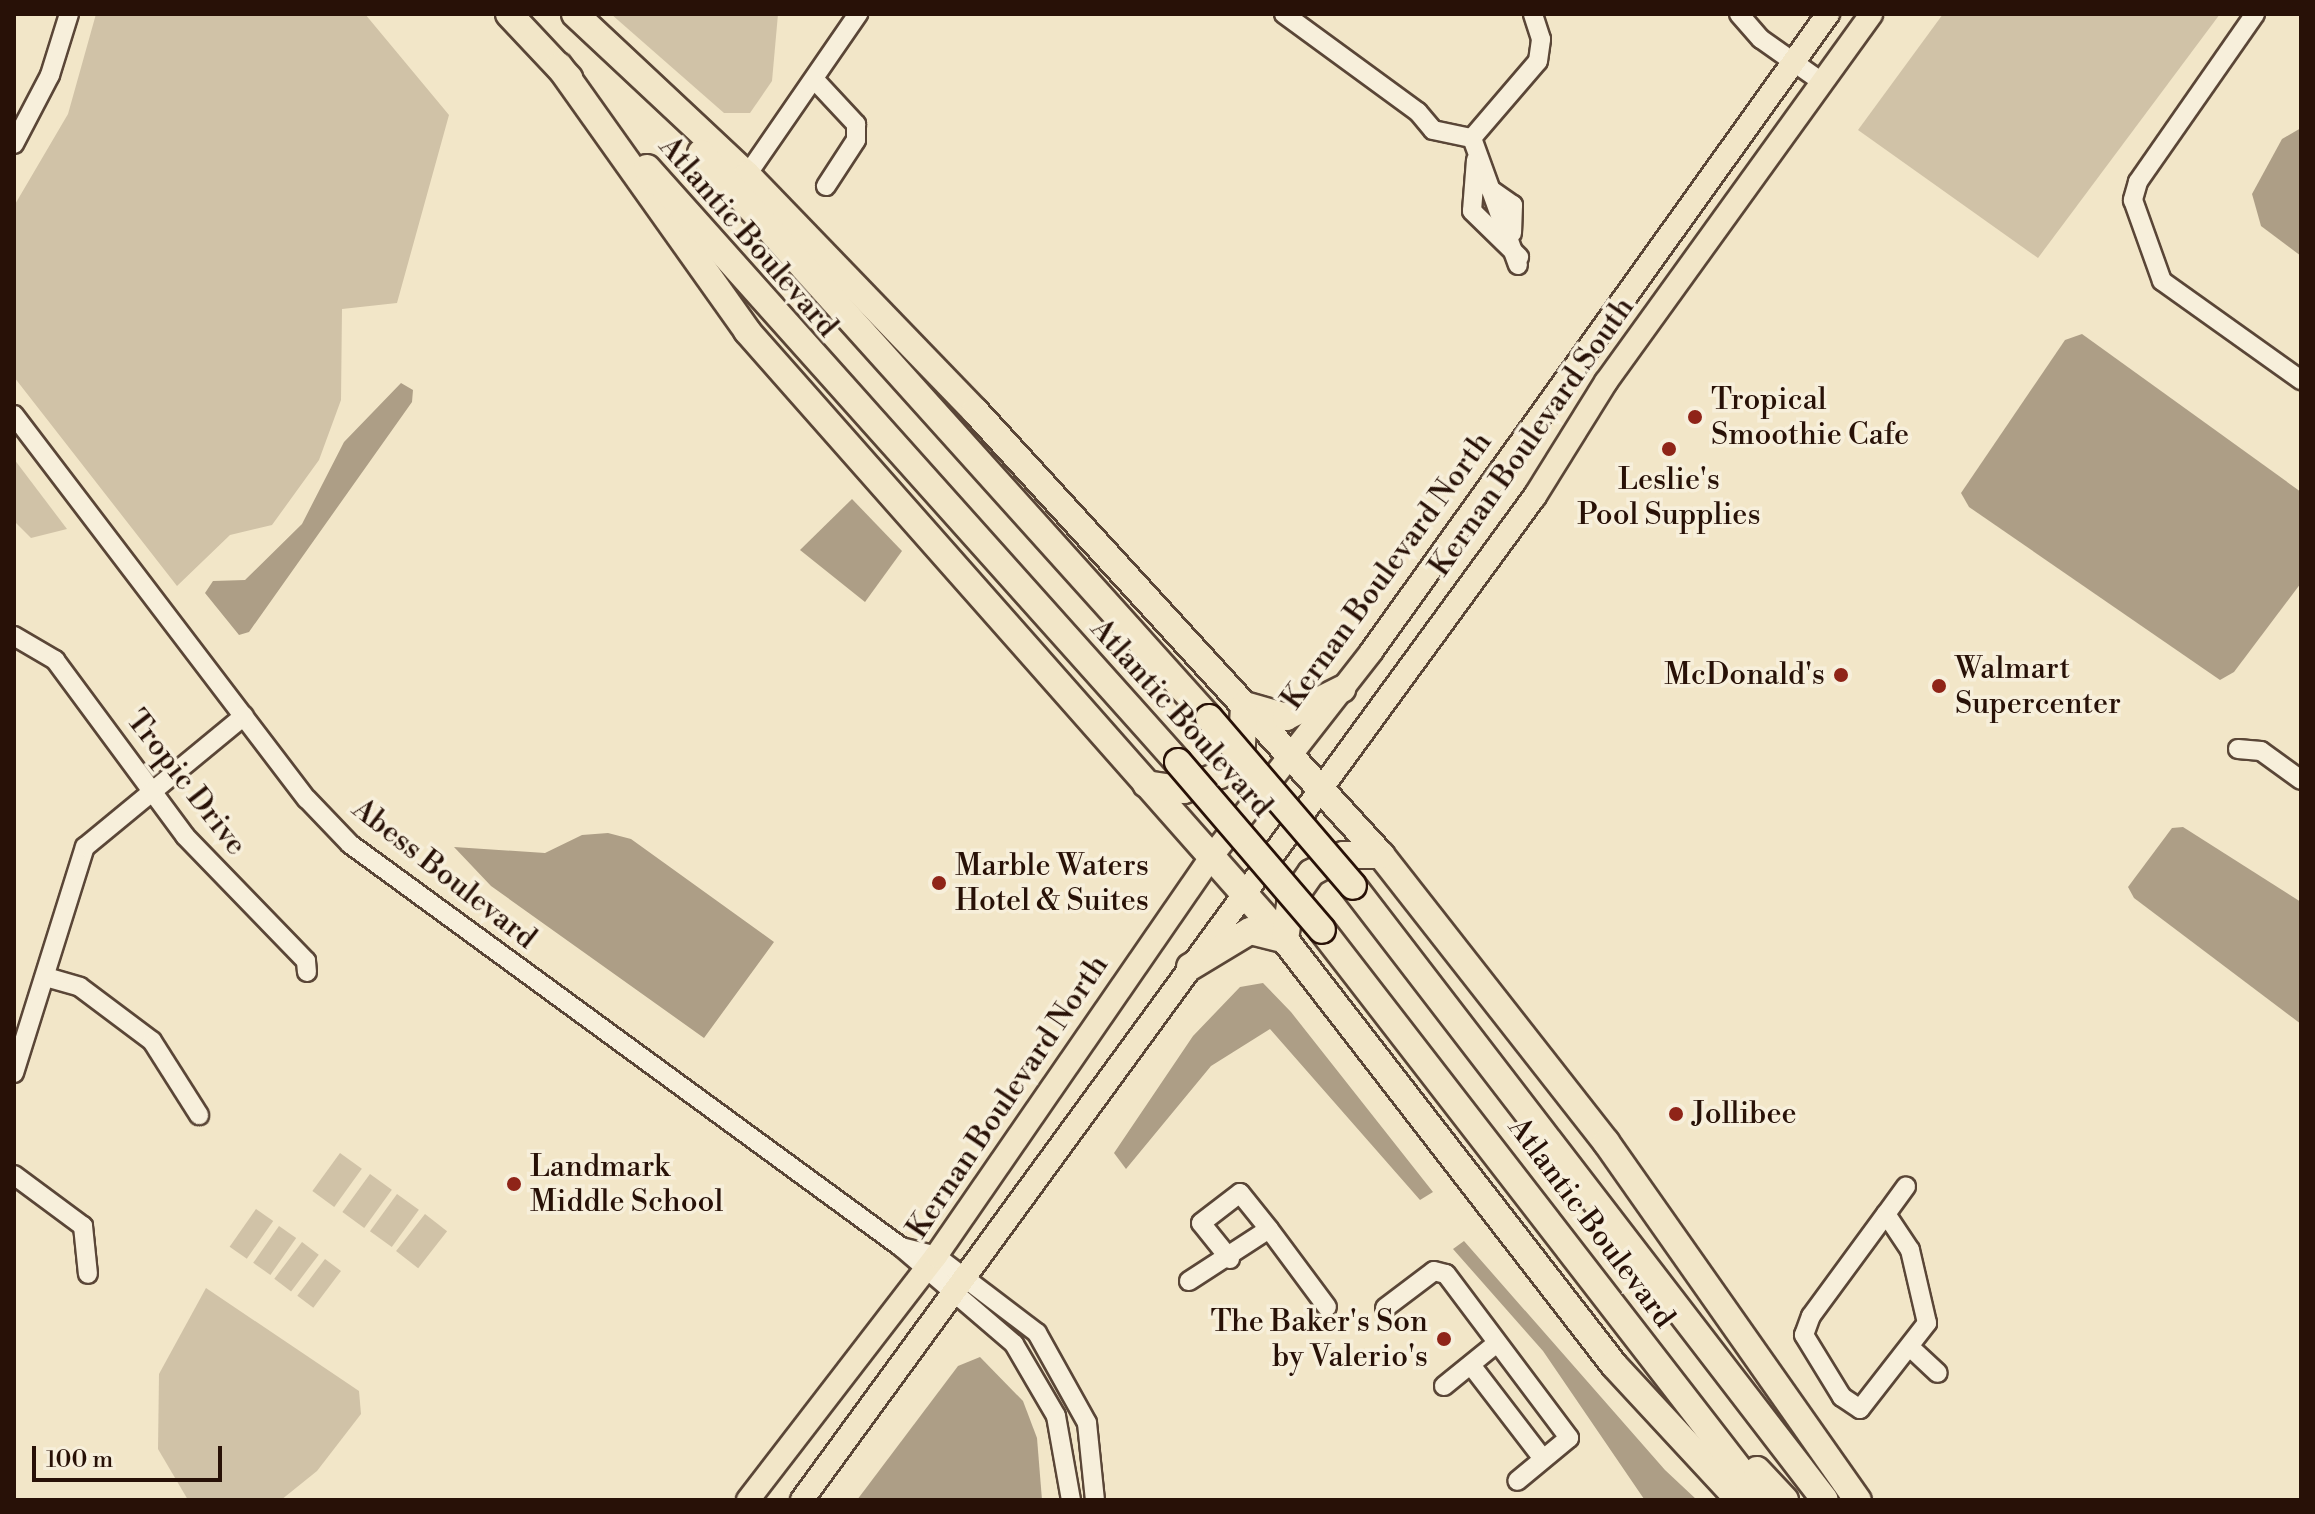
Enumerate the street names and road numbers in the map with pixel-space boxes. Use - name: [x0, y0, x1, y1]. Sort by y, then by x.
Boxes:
- street label: Atlantic Boulevard: [651, 129, 845, 345]
- street label: Kernan Boulevard South: [1422, 291, 1642, 583]
- street label: Kernan Boulevard North: [1274, 425, 1500, 717]
- street label: Atlantic Boulevard: [1083, 612, 1279, 824]
- street label: Tropic Drive: [118, 703, 254, 863]
- street label: Abess Boulevard: [345, 791, 543, 957]
- street label: Kernan Boulevard North: [900, 949, 1116, 1245]
- street label: Atlantic Boulevard: [1500, 1111, 1682, 1335]

